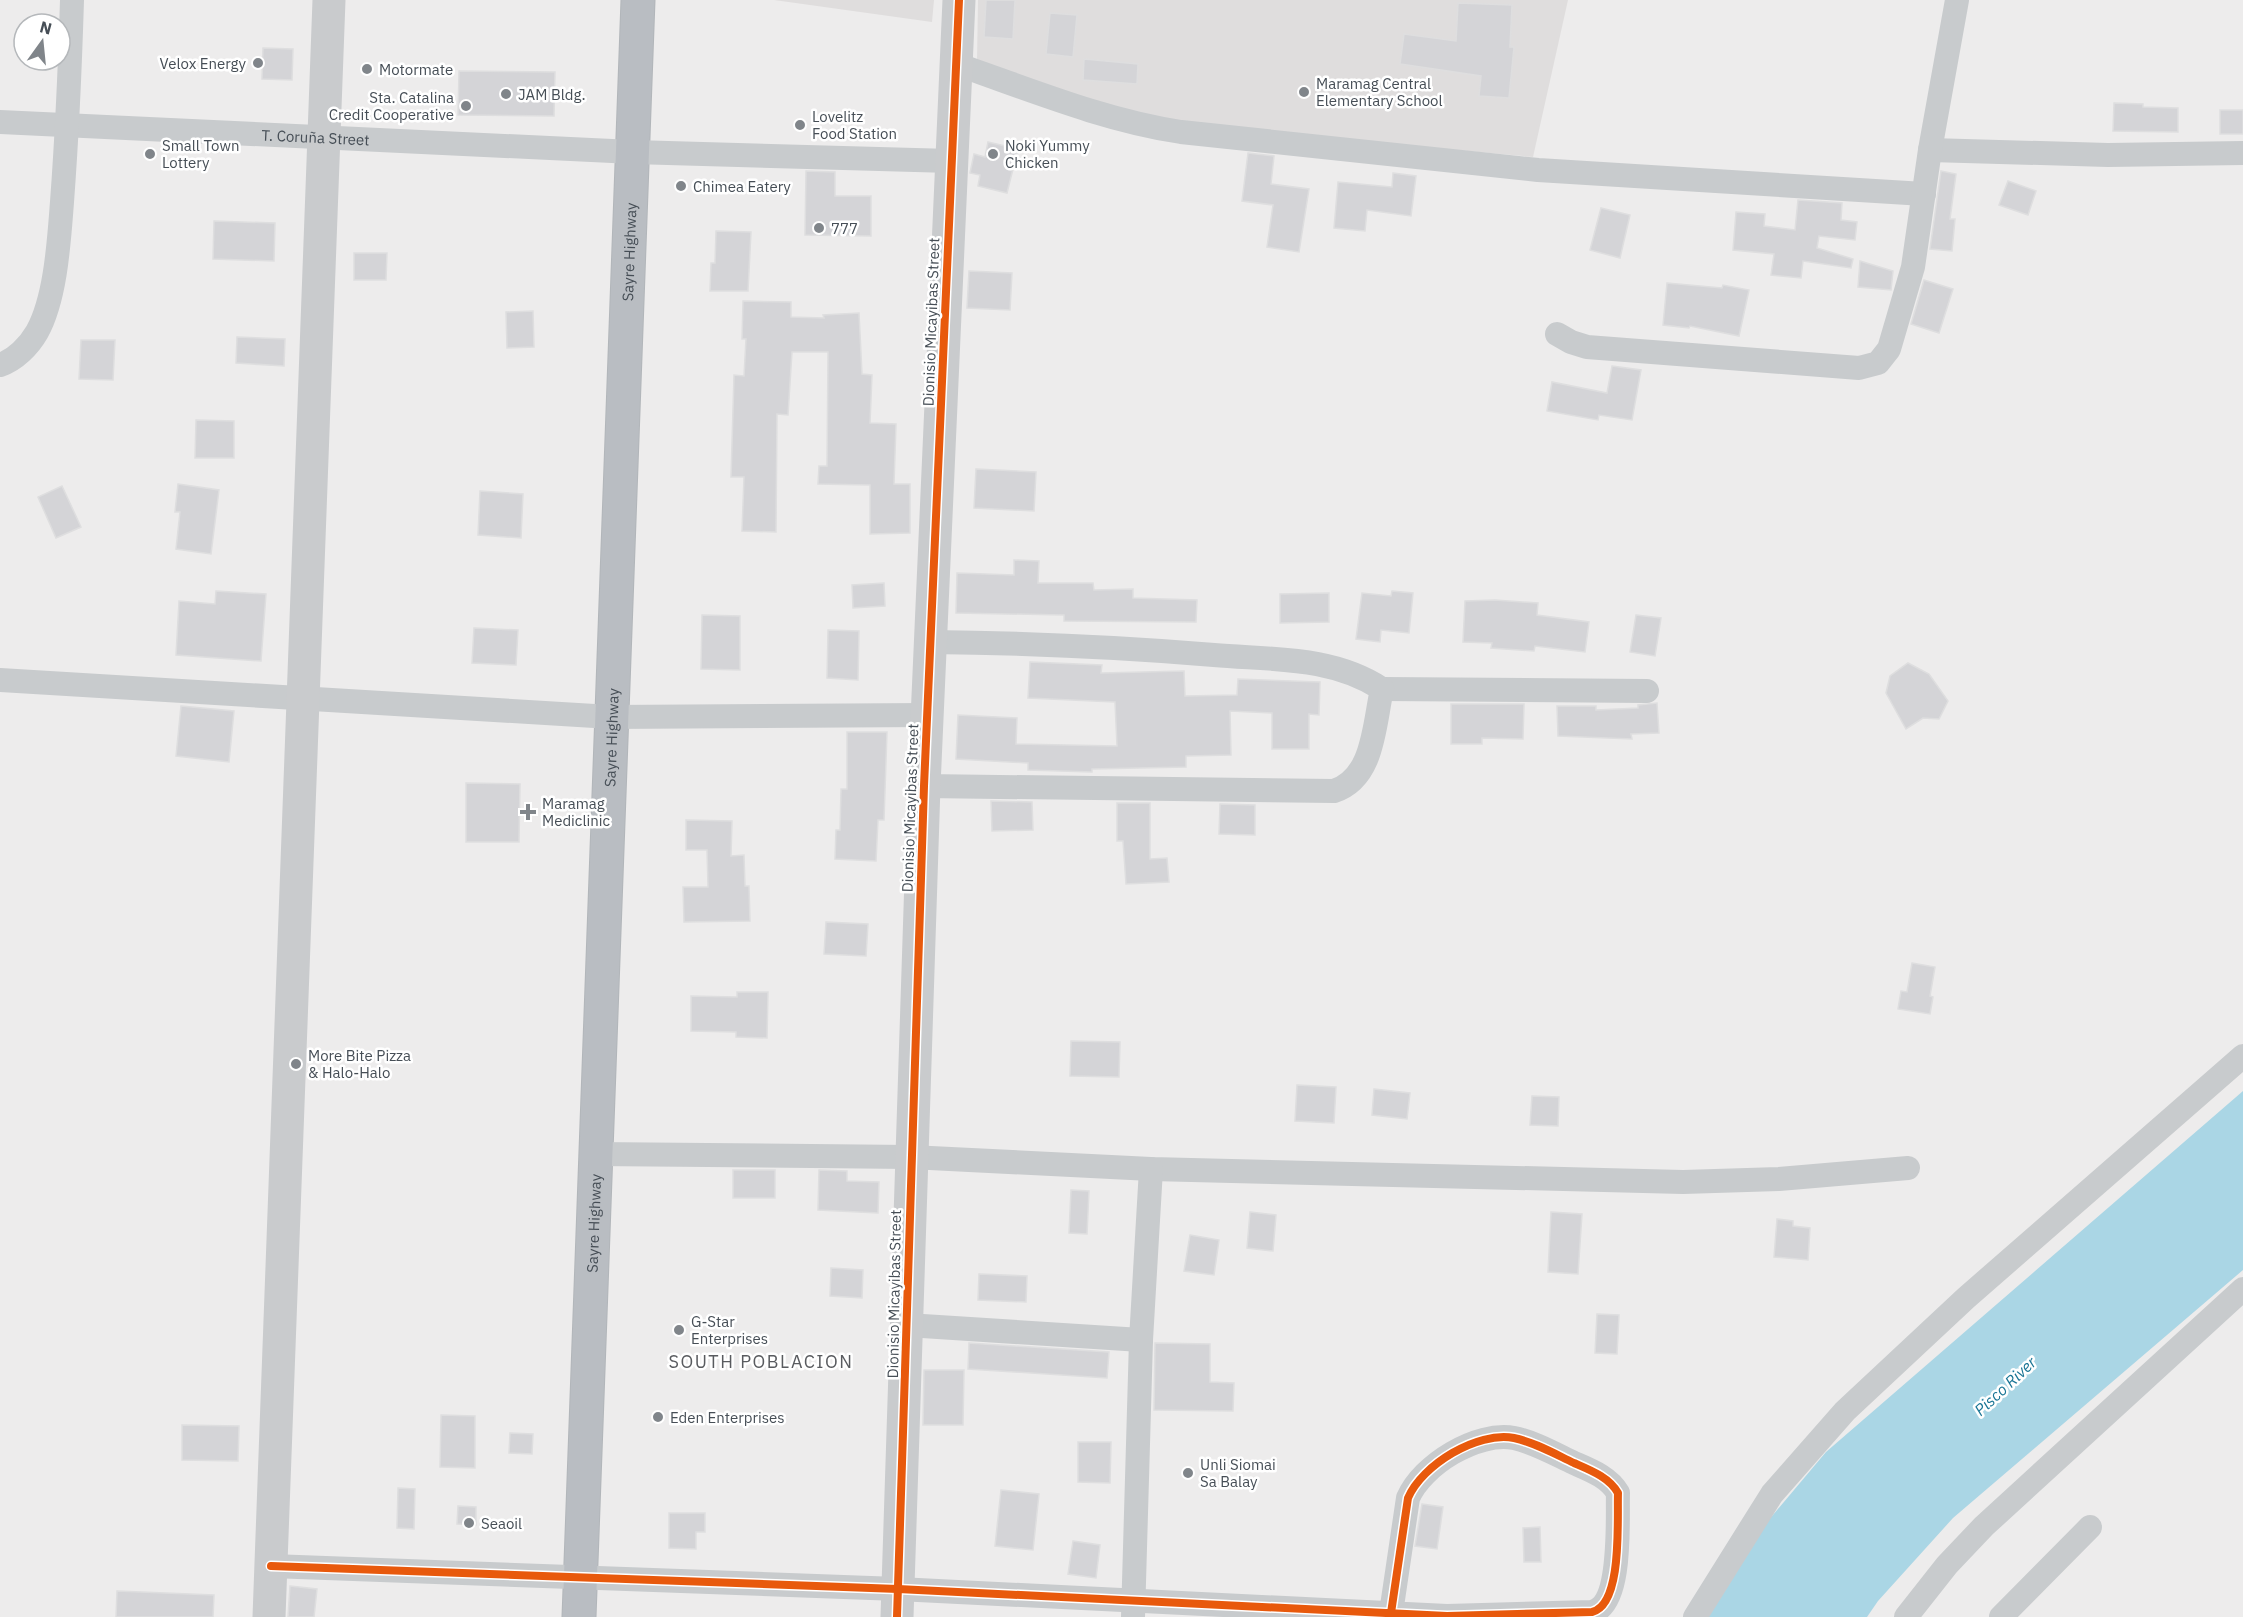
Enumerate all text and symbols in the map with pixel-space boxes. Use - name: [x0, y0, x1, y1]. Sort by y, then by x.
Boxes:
- north arrow: [12, 12, 72, 72]
- text: N: [38, 16, 54, 39]
- place label: Velox Energy: [159, 54, 247, 73]
- marker: Velox Energy: [251, 56, 265, 70]
- place label: Motormate: [379, 60, 453, 79]
- marker: Motormate: [360, 62, 374, 76]
- place label: Maramag Central Elementary School: [1316, 74, 1443, 110]
- place label: JAM Bldg.: [518, 85, 586, 104]
- marker: Maramag Central Elementary School: [1297, 85, 1311, 99]
- marker: JAM Bldg.: [499, 87, 513, 101]
- place label: Sta. Catalina Credit Cooperative: [329, 88, 454, 124]
- marker: Sta. Catalina Credit Cooperative: [459, 99, 473, 113]
- place label: Lovelitz Food Station: [812, 107, 897, 143]
- marker: Lovelitz Food Station: [793, 118, 807, 132]
- street label: T. Coruña Street: [261, 125, 370, 149]
- place label: Small Town Lottery: [162, 136, 239, 172]
- place label: Noki Yummy Chicken: [1005, 136, 1090, 172]
- marker: Small Town Lottery: [143, 147, 157, 161]
- marker: Noki Yummy Chicken: [986, 147, 1000, 161]
- place label: Chimea Eatery: [693, 177, 791, 196]
- marker: Chimea Eatery: [674, 179, 688, 193]
- street label: Sayre Highway: [618, 202, 640, 302]
- place label: 777: [831, 219, 858, 238]
- marker: 777: [812, 221, 826, 235]
- street label: Dionisio Micayibas Street: [919, 237, 943, 407]
- street label: Sayre Highway: [600, 687, 622, 787]
- street label: Dionisio Micayibas Street: [898, 723, 922, 893]
- place label: Maramag Mediclinic: [542, 794, 611, 830]
- marker: Maramag Mediclinic: [519, 803, 537, 821]
- place label: More Bite Pizza & Halo-Halo: [308, 1046, 411, 1082]
- marker: More Bite Pizza & Halo-Halo: [289, 1057, 303, 1071]
- street label: Sayre Highway: [582, 1173, 605, 1273]
- street label: Dionisio Micayibas Street: [883, 1209, 905, 1379]
- place label: G-Star Enterprises: [691, 1312, 768, 1348]
- marker: G-Star Enterprises: [672, 1323, 686, 1337]
- district label: SOUTH POBLACION: [668, 1350, 854, 1373]
- water label: Pisco River: [1970, 1352, 2041, 1420]
- place label: Eden Enterprises: [670, 1408, 785, 1427]
- marker: Eden Enterprises: [651, 1410, 665, 1424]
- place label: Unli Siomai Sa Balay: [1200, 1455, 1276, 1491]
- marker: Unli Siomai Sa Balay: [1181, 1466, 1195, 1480]
- place label: Seaoil: [481, 1514, 522, 1533]
- marker: Seaoil: [462, 1516, 476, 1530]

